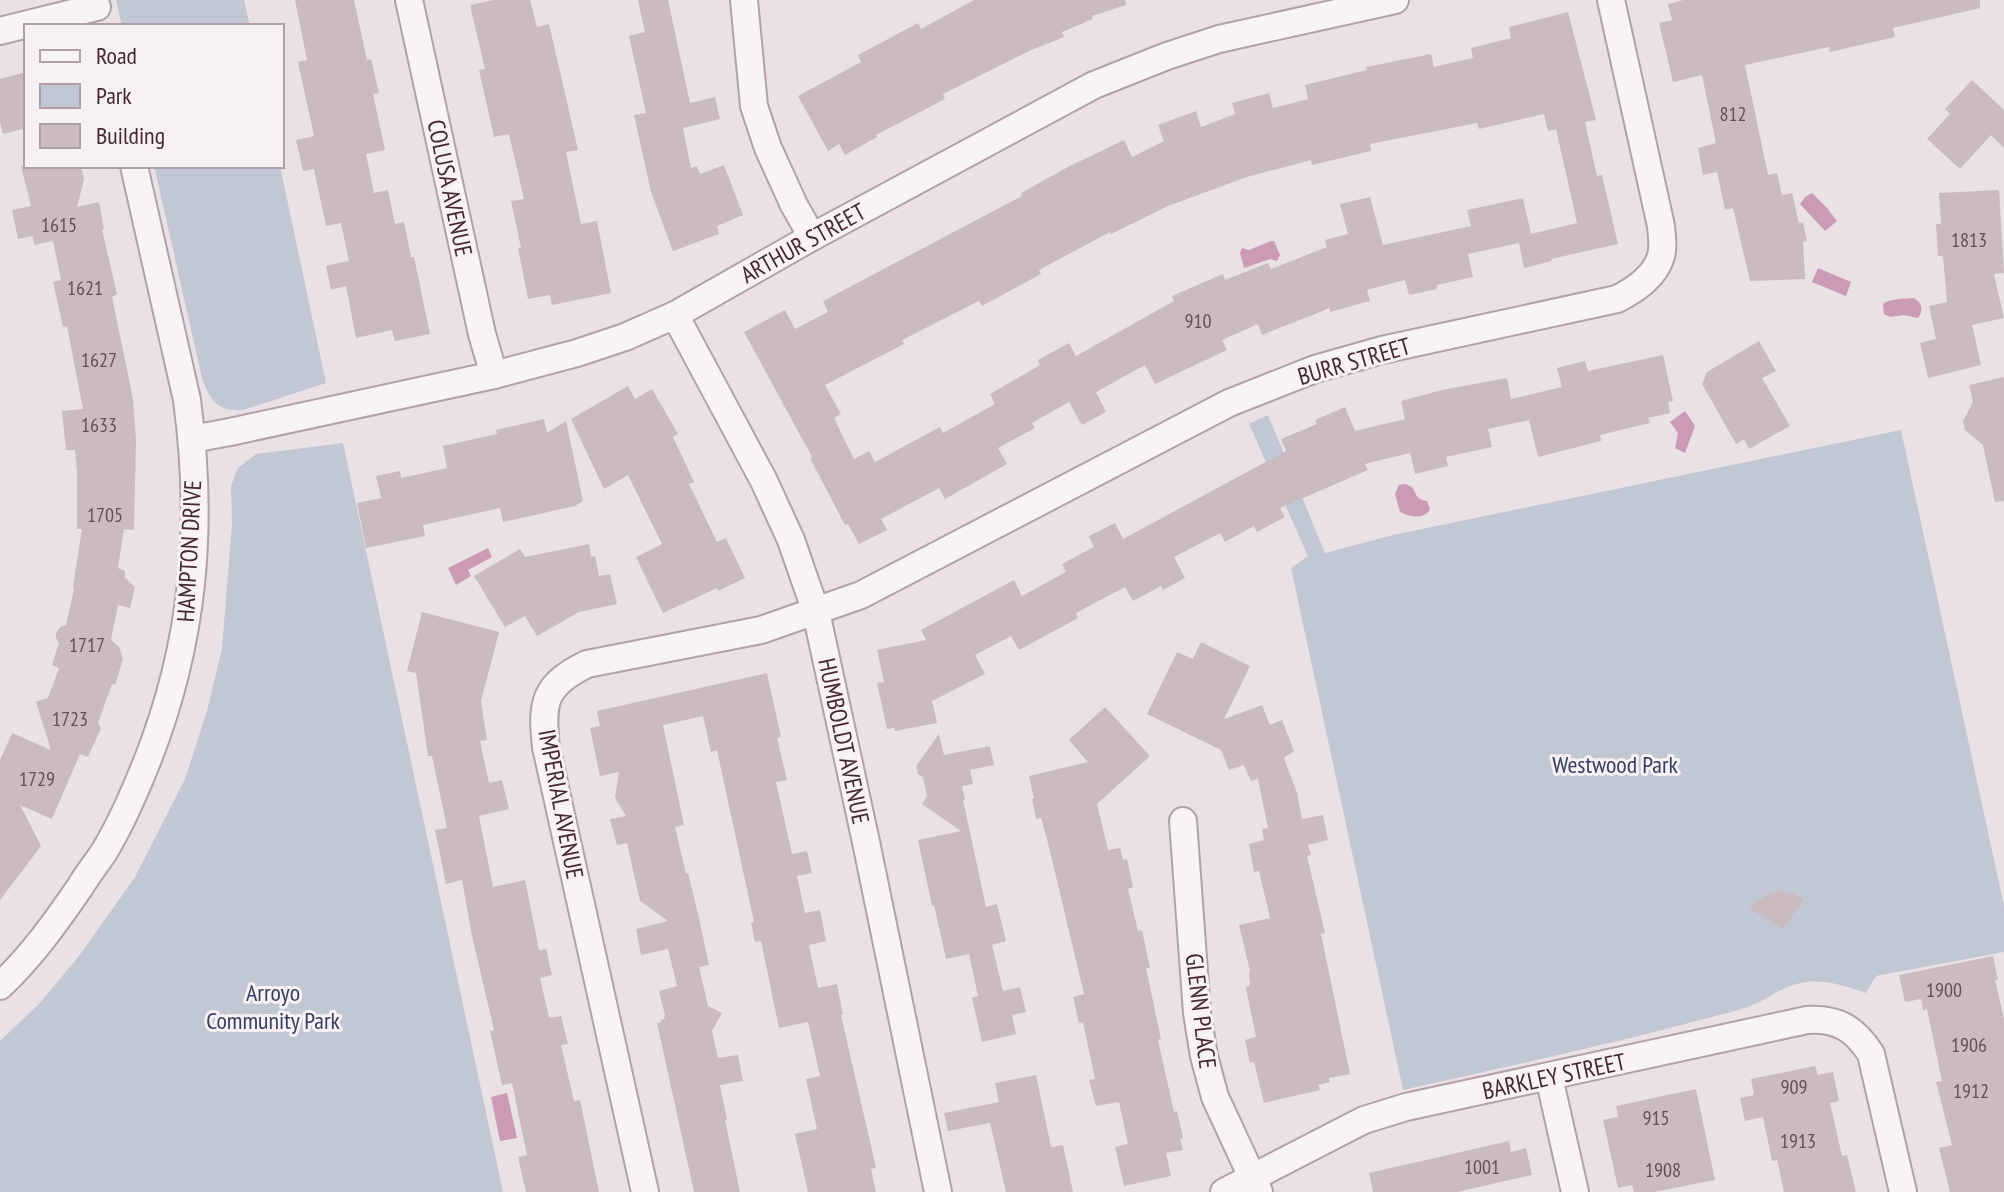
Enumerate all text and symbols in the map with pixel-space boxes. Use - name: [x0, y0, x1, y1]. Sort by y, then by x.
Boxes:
- legend: [24, 24, 284, 168]
- text: Road: [96, 40, 137, 71]
- text: Park: [96, 80, 132, 111]
- house number: 812: [1720, 101, 1747, 127]
- street label: COLUSA AVENUE: [420, 117, 480, 259]
- text: Building: [96, 120, 165, 151]
- street label: ARTHUR STREET: [735, 196, 871, 290]
- house number: 1615: [41, 212, 77, 238]
- house number: 1813: [1951, 227, 1987, 253]
- house number: 1621: [67, 275, 103, 301]
- house number: 910: [1185, 308, 1212, 334]
- street label: BURR STREET: [1294, 330, 1414, 392]
- house number: 1627: [81, 347, 117, 373]
- house number: 1633: [81, 412, 117, 438]
- street label: HAMPTON DRIVE: [170, 479, 208, 623]
- house number: 1705: [87, 502, 123, 528]
- house number: 1717: [69, 632, 105, 658]
- street label: HUMBOLDT AVENUE: [811, 655, 877, 827]
- house number: 1723: [52, 706, 88, 732]
- street label: IMPERIAL AVENUE: [531, 727, 591, 881]
- park label: Westwood Park: [1552, 749, 1679, 780]
- house number: 1729: [19, 766, 55, 792]
- street label: GLENN PLACE: [1179, 952, 1223, 1070]
- park label: Arroyo Community Park: [206, 977, 340, 1036]
- house number: 1900: [1926, 977, 1962, 1003]
- house number: 1906: [1951, 1032, 1987, 1058]
- street label: BARKLEY STREET: [1480, 1046, 1629, 1106]
- house number: 909: [1781, 1074, 1808, 1100]
- house number: 1912: [1953, 1078, 1989, 1104]
- house number: 915: [1643, 1105, 1670, 1131]
- house number: 1913: [1780, 1128, 1816, 1154]
- house number: 1001: [1464, 1154, 1500, 1180]
- house number: 1908: [1645, 1157, 1681, 1183]

